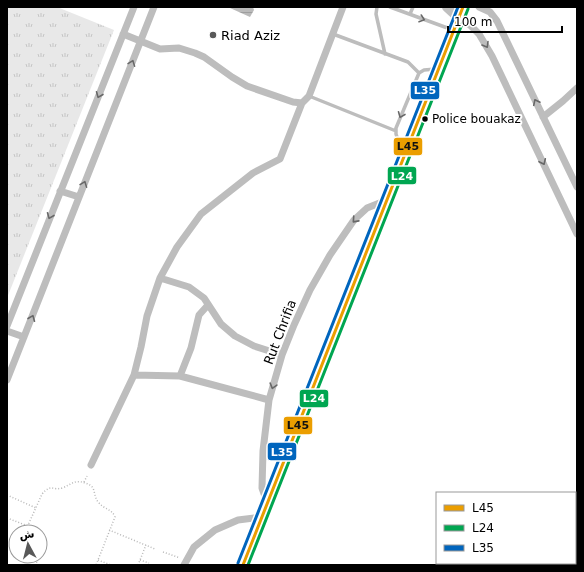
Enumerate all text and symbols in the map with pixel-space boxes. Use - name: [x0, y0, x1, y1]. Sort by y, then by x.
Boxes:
- scale bar: [448, 8, 562, 34]
- one-way arrow: [418, 14, 425, 22]
- text: 100 m: [454, 15, 492, 29]
- place label: Riad Aziz: [221, 28, 280, 43]
- marker: Riad Aziz: [208, 30, 218, 40]
- one-way arrow: [481, 41, 488, 48]
- one-way arrow: [127, 60, 135, 67]
- line badge: L35: [410, 81, 440, 100]
- text: L35: [414, 84, 436, 97]
- one-way arrow: [95, 92, 103, 99]
- one-way arrow: [533, 98, 541, 106]
- one-way arrow: [397, 112, 405, 119]
- place label: Police bouakaz: [432, 112, 521, 126]
- marker: Police bouakaz: [420, 114, 430, 124]
- line badge: L45: [393, 137, 423, 156]
- text: L45: [397, 140, 419, 153]
- one-way arrow: [538, 158, 546, 165]
- line badge: L24: [387, 166, 417, 185]
- text: L24: [391, 170, 413, 183]
- one-way arrow: [80, 181, 88, 188]
- one-way arrow: [47, 212, 55, 219]
- one-way arrow: [352, 215, 360, 223]
- street label: Rut Chrifia: [261, 297, 299, 367]
- one-way arrow: [27, 315, 35, 322]
- one-way arrow: [270, 382, 278, 389]
- line badge: L24: [299, 389, 329, 408]
- text: L24: [303, 392, 325, 405]
- line badge: L45: [283, 416, 313, 435]
- text: L45: [287, 419, 309, 432]
- line badge: L35: [267, 442, 297, 461]
- text: L35: [271, 446, 293, 459]
- legend: [436, 492, 576, 564]
- text: L45: [472, 501, 494, 515]
- text: L24: [472, 521, 494, 535]
- north arrow: [8, 524, 48, 564]
- text: ش: [19, 527, 35, 542]
- text: L35: [472, 541, 494, 555]

